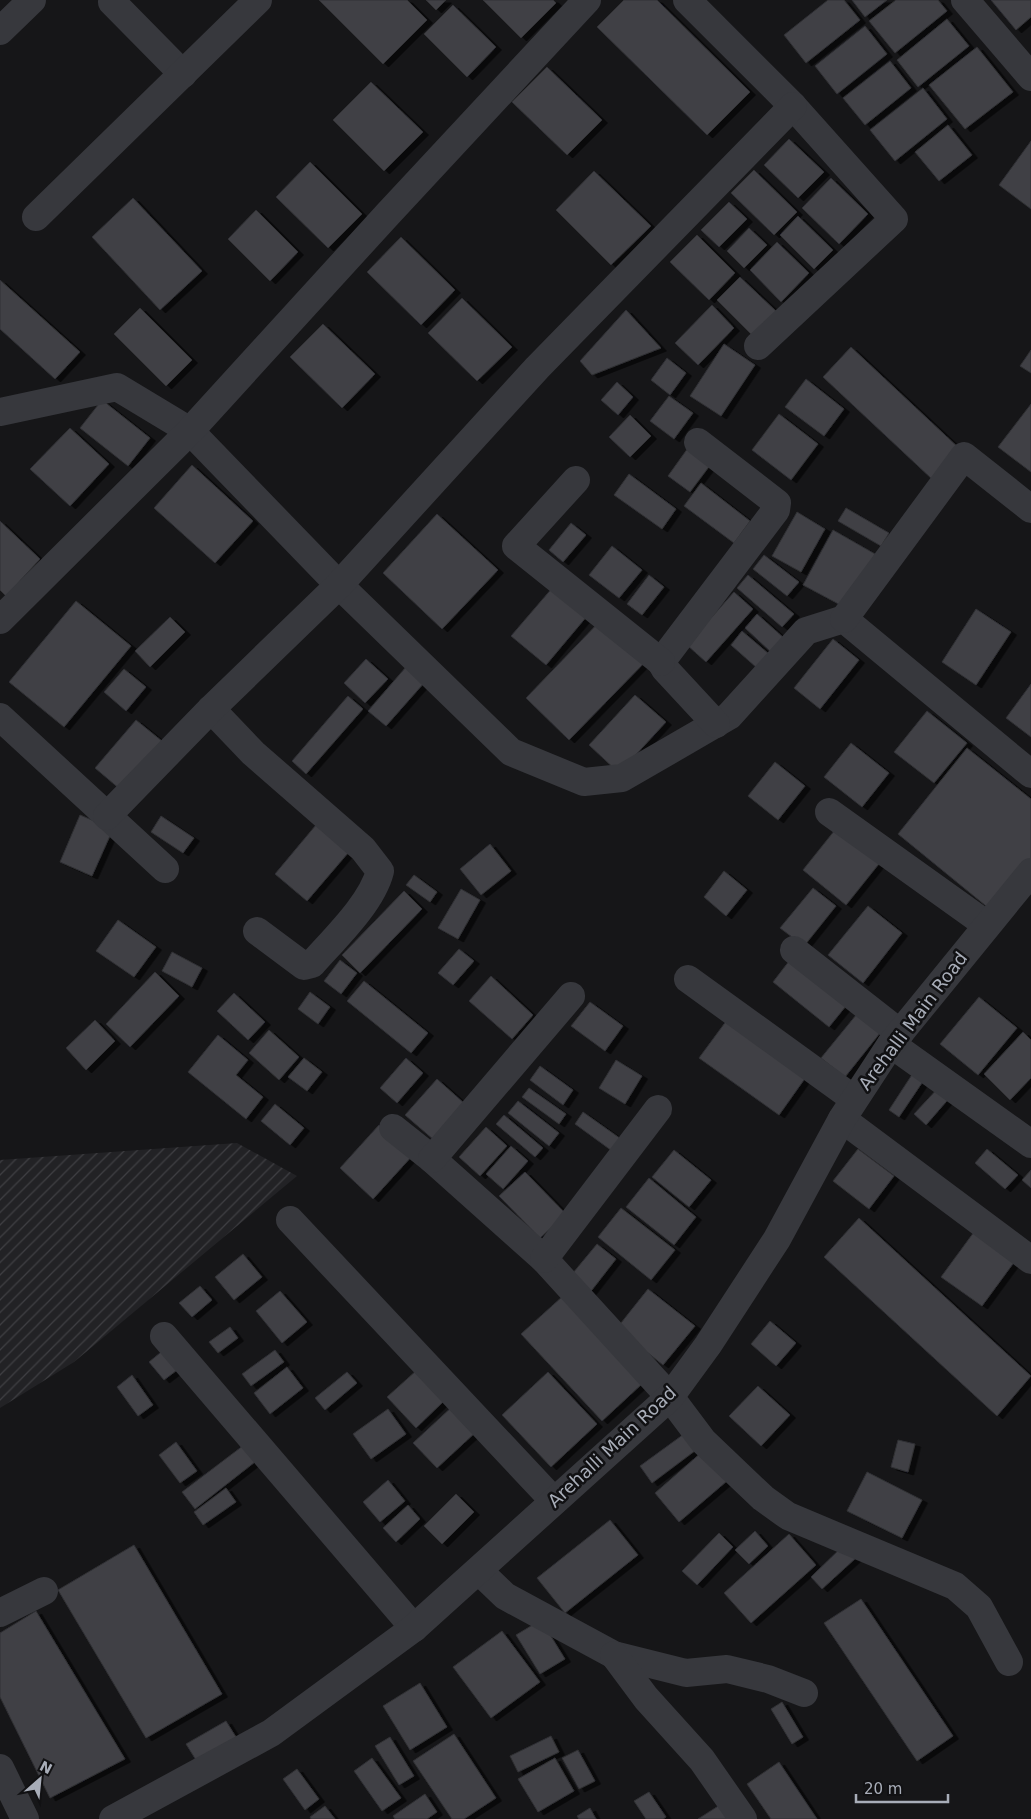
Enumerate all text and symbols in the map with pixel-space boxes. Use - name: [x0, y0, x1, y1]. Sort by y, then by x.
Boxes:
- street label: Arehalli Main Road: [854, 948, 971, 1094]
- street label: Arehalli Main Road: [543, 1382, 680, 1511]
- north arrow: [15, 1754, 65, 1804]
- text: N: [37, 1758, 55, 1777]
- scale bar: [856, 1772, 948, 1804]
- text: 20 m: [864, 1780, 902, 1798]

